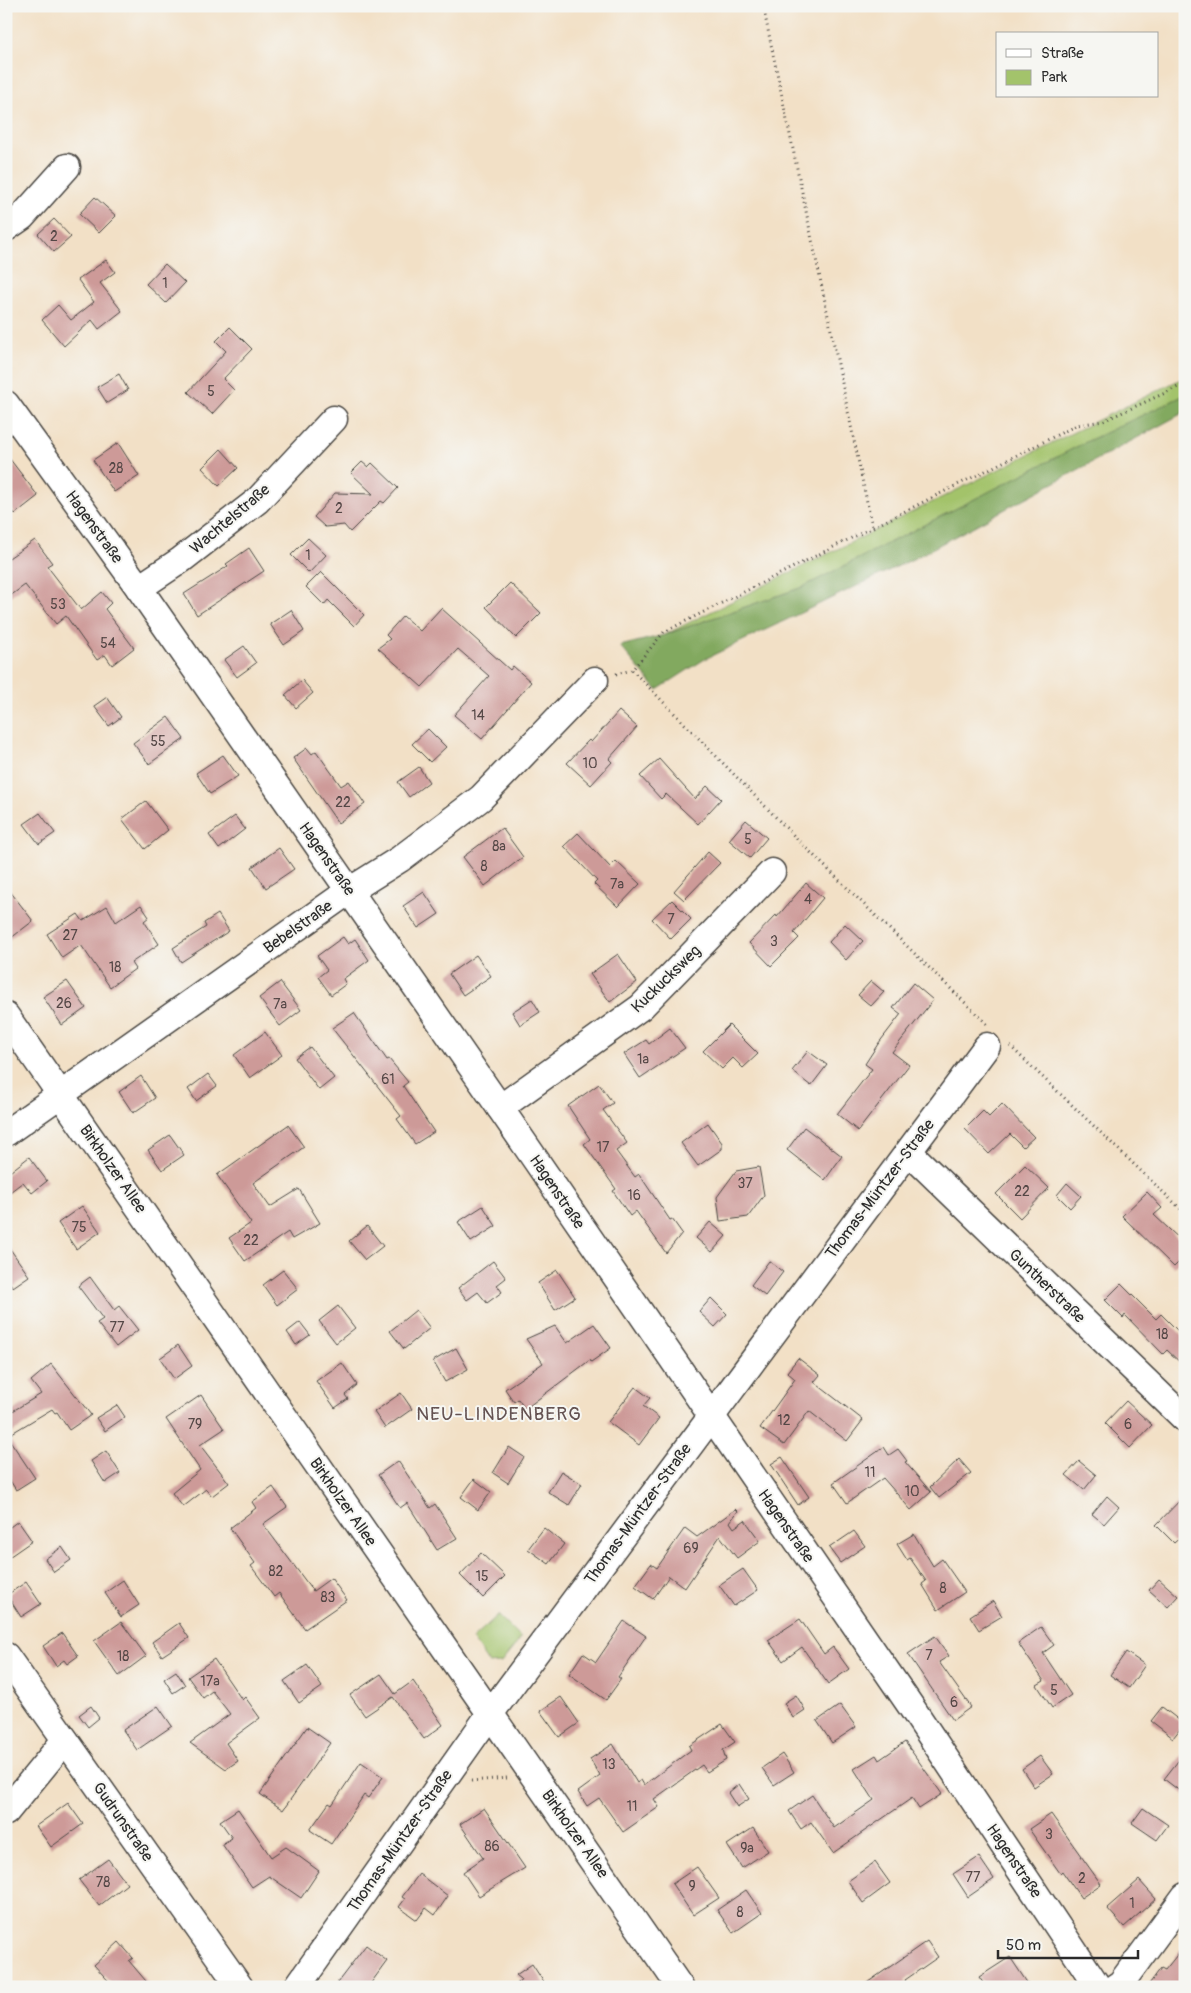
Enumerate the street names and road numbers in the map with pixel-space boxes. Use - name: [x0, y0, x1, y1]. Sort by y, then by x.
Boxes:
- street label: Wachtelstraße: [186, 480, 274, 558]
- street label: Hagenstraße: [61, 487, 127, 567]
- street label: Hagenstraße: [294, 818, 360, 900]
- street label: Bebelstraße: [260, 896, 337, 958]
- street label: Kuckucksweg: [627, 941, 705, 1017]
- street label: Thomas-Müntzer-Straße: [821, 1115, 939, 1263]
- street label: Birkholzer Allee: [75, 1121, 151, 1217]
- street label: Hagenstraße: [525, 1151, 589, 1233]
- street label: Guntherstraße: [1005, 1245, 1089, 1327]
- street label: Thomas-Müntzer-Straße: [580, 1439, 696, 1588]
- street label: Birkholzer Allee: [305, 1454, 381, 1550]
- street label: Hagenstraße: [753, 1485, 819, 1567]
- street label: Thomas-Müntzer-Straße: [343, 1766, 457, 1916]
- street label: Gudrunstraße: [88, 1778, 158, 1866]
- street label: Birkholzer Allee: [537, 1786, 613, 1882]
- street label: Hagenstraße: [982, 1820, 1046, 1902]

